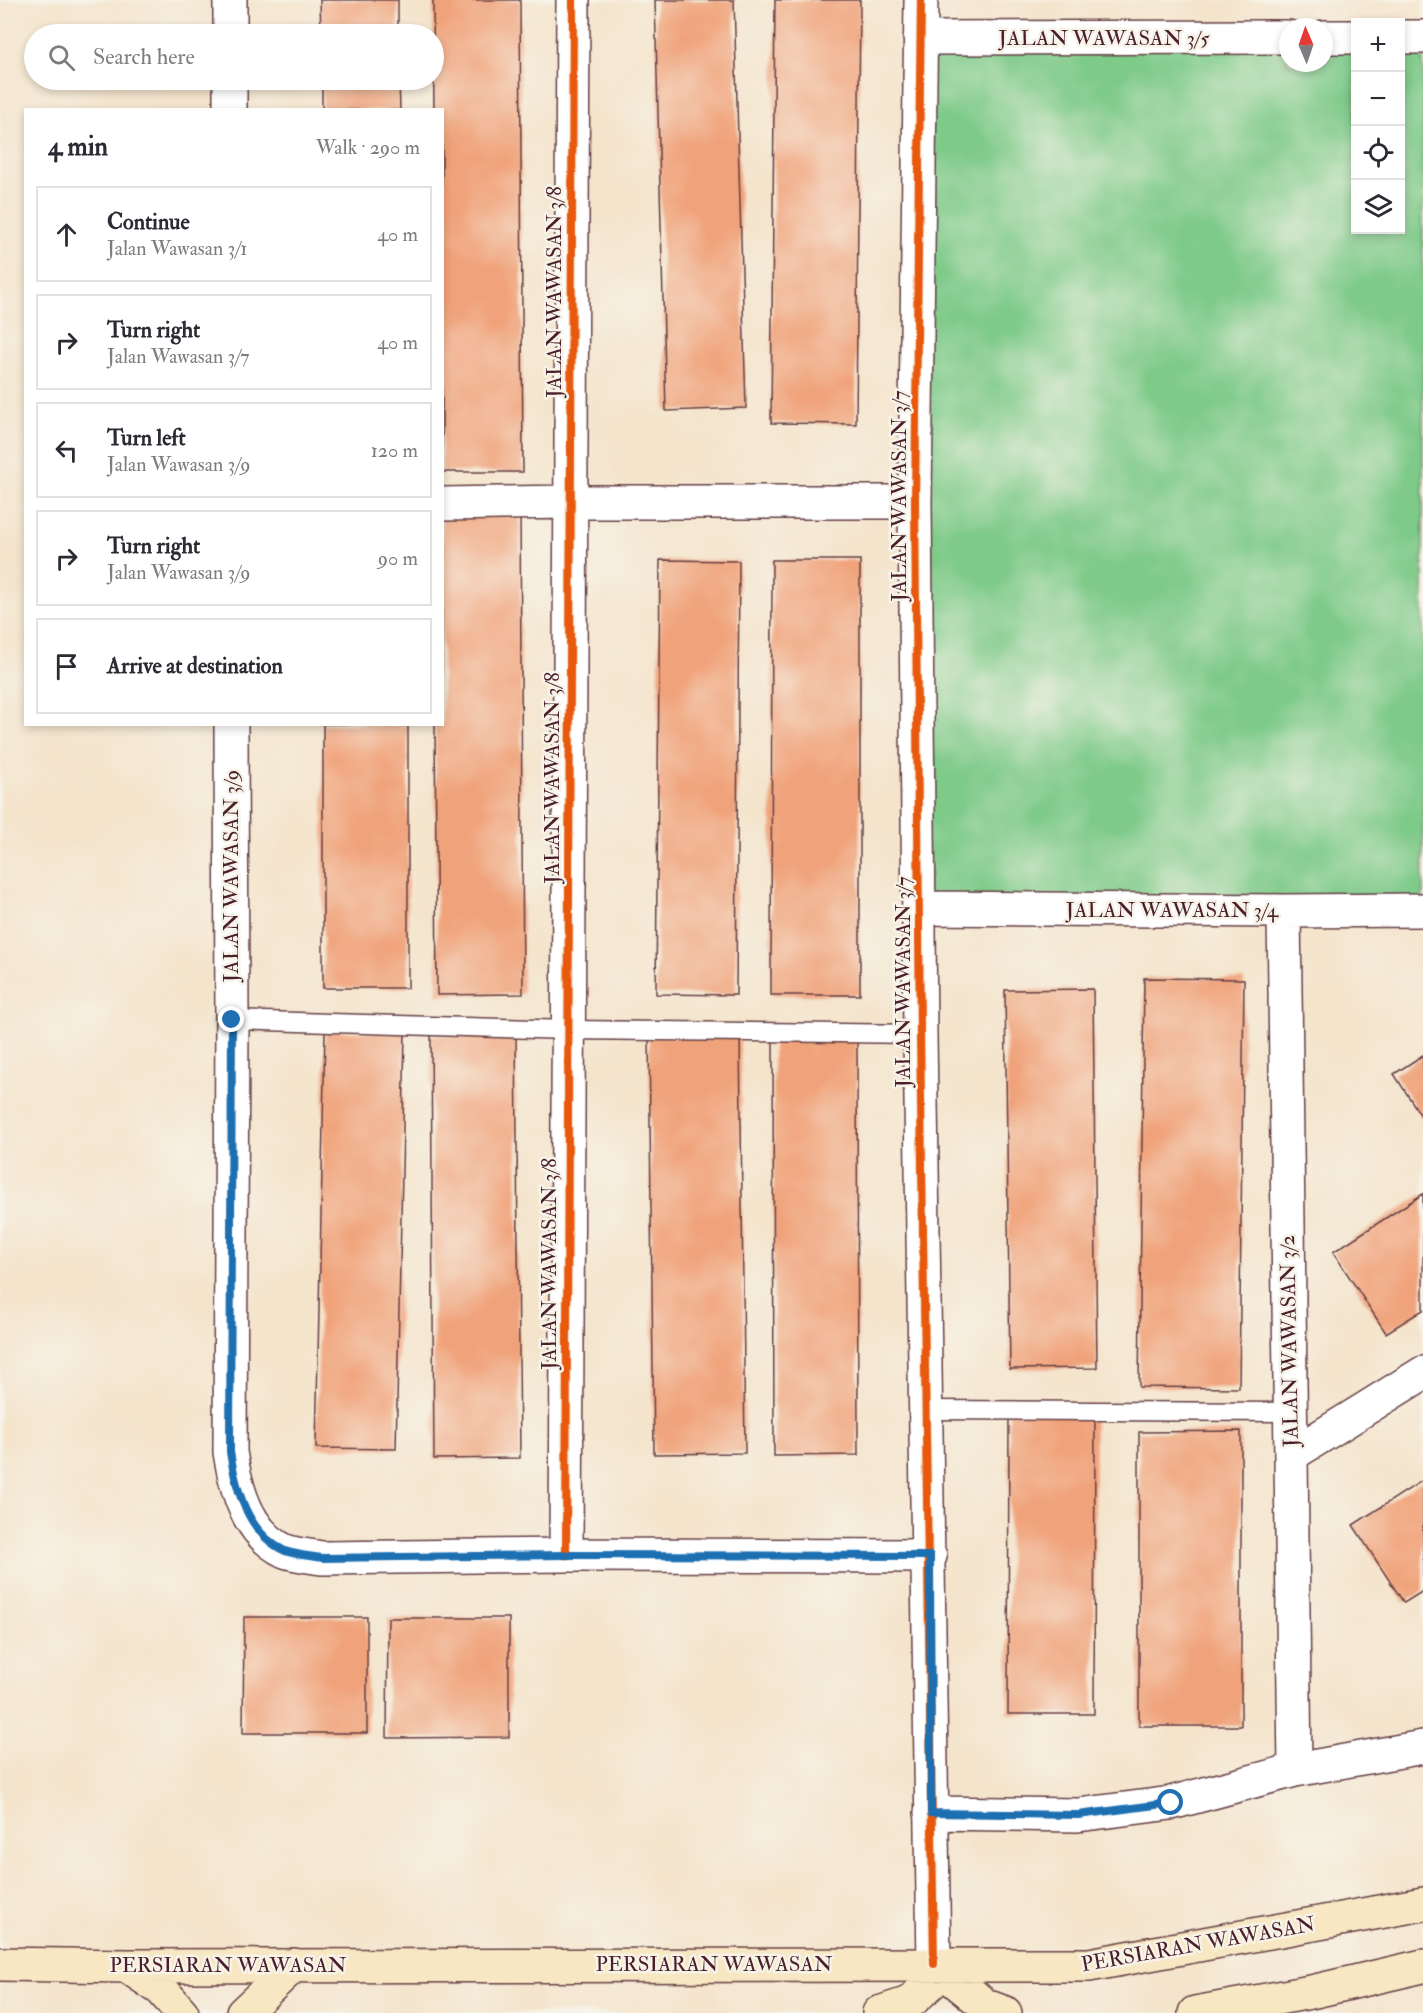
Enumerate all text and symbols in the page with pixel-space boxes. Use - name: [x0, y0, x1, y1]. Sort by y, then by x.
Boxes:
- north arrow: [1279, 18, 1333, 72]
- map controls: [1351, 18, 1405, 234]
- button: +: [1351, 18, 1405, 72]
- search box: [24, 24, 444, 90]
- street label: JALAN WAWASAN 3/5: [998, 25, 1210, 52]
- icon: search: [45, 41, 78, 74]
- text: Search here: [93, 43, 195, 71]
- button: −: [1351, 72, 1405, 126]
- button: locate: [1351, 126, 1405, 180]
- text: 4 min: [48, 131, 108, 163]
- text: Walk · 290 m: [316, 135, 420, 160]
- button: layers: [1351, 180, 1405, 234]
- street label: JALAN WAWASAN 3/8: [541, 186, 568, 399]
- text: Continue: [107, 208, 190, 236]
- icon: ahead: [50, 218, 83, 251]
- text: 40 m: [377, 222, 418, 247]
- text: Jalan Wawasan 3/1: [107, 236, 247, 261]
- text: Turn right: [107, 316, 200, 344]
- icon: right: [50, 326, 83, 359]
- text: 40 m: [377, 330, 418, 355]
- text: Jalan Wawasan 3/7: [107, 344, 250, 369]
- street label: JALAN WAWASAN 3/7: [886, 390, 913, 603]
- text: Turn left: [107, 424, 186, 452]
- icon: left: [50, 434, 83, 467]
- text: 120 m: [371, 438, 418, 463]
- text: Jalan Wawasan 3/9: [107, 452, 251, 477]
- text: Turn right: [107, 532, 200, 560]
- icon: right: [50, 542, 83, 575]
- text: 90 m: [378, 546, 418, 571]
- text: Jalan Wawasan 3/9: [107, 560, 251, 585]
- icon: arrive: [50, 650, 83, 683]
- text: Arrive at destination: [107, 652, 283, 680]
- street label: JALAN WAWASAN 3/8: [539, 672, 566, 885]
- street label: JALAN WAWASAN 3/9: [218, 770, 245, 983]
- street label: JALAN WAWASAN 3/7: [890, 876, 917, 1089]
- street label: JALAN WAWASAN 3/4: [1065, 897, 1280, 924]
- route end: [218, 1006, 244, 1032]
- street label: JALAN WAWASAN 3/8: [536, 1158, 563, 1371]
- street label: JALAN WAWASAN 3/2: [1274, 1235, 1305, 1448]
- route start: [1157, 1789, 1183, 1815]
- street label: PERSIARAN WAWASAN: [1079, 1911, 1317, 1978]
- street label: PERSIARAN WAWASAN: [595, 1951, 833, 1978]
- street label: PERSIARAN WAWASAN: [109, 1952, 347, 1979]

